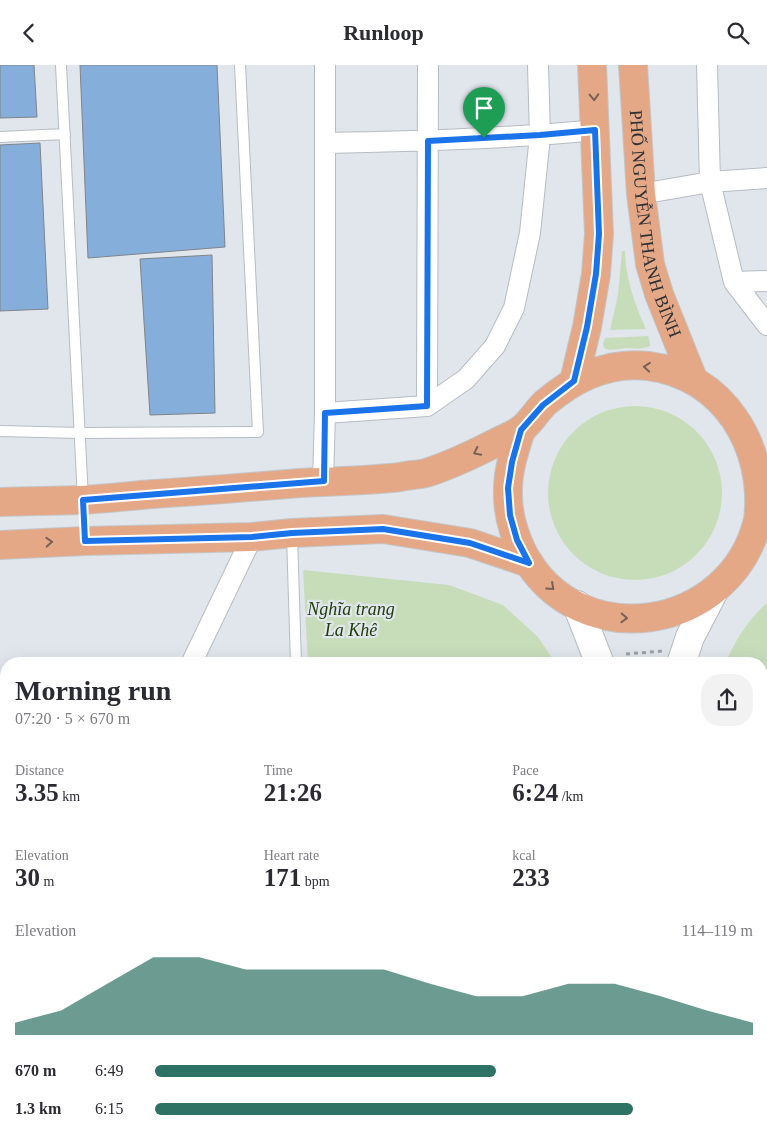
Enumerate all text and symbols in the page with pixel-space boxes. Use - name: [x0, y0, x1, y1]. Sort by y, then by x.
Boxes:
- icon: back: [15, 19, 43, 47]
- icon: search: [724, 19, 752, 47]
- text: Runloop: [343, 20, 424, 45]
- pin: [463, 87, 505, 138]
- icon: arrive: [470, 94, 498, 122]
- one-way arrow: [588, 94, 599, 102]
- street label: PHỐ NGUYỄN THANH BÌNH: [626, 109, 685, 340]
- one-way arrow: [643, 361, 651, 372]
- one-way arrow: [474, 446, 483, 456]
- one-way arrow: [45, 537, 53, 548]
- one-way arrow: [545, 581, 554, 590]
- park label: Nghĩa trang La Khê: [306, 599, 395, 640]
- one-way arrow: [620, 612, 628, 623]
- button: share: [701, 674, 753, 726]
- text: Morning run: [15, 675, 171, 706]
- text: 07:20 · 5 × 670 m: [15, 710, 130, 727]
- text: Distance: [15, 763, 64, 778]
- text: Time: [264, 763, 293, 778]
- text: Pace: [512, 763, 539, 778]
- text: 3.35: [15, 779, 59, 806]
- text: 21:26: [264, 779, 322, 806]
- text: 6:24: [512, 779, 558, 806]
- text: km: [59, 789, 80, 804]
- text: /km: [558, 789, 583, 804]
- text: Elevation: [15, 848, 69, 863]
- text: Heart rate: [264, 848, 319, 863]
- text: kcal: [512, 848, 536, 863]
- text: 30: [15, 864, 40, 891]
- text: 171: [264, 864, 301, 891]
- text: 233: [512, 864, 550, 891]
- text: m: [40, 874, 54, 889]
- text: bpm: [301, 874, 330, 889]
- text: Elevation: [15, 922, 76, 939]
- text: 114–119 m: [682, 922, 753, 939]
- text: 670 m: [15, 1062, 56, 1079]
- text: 6:49: [95, 1062, 123, 1079]
- text: 1.3 km: [15, 1100, 61, 1117]
- text: 6:15: [95, 1100, 123, 1117]

